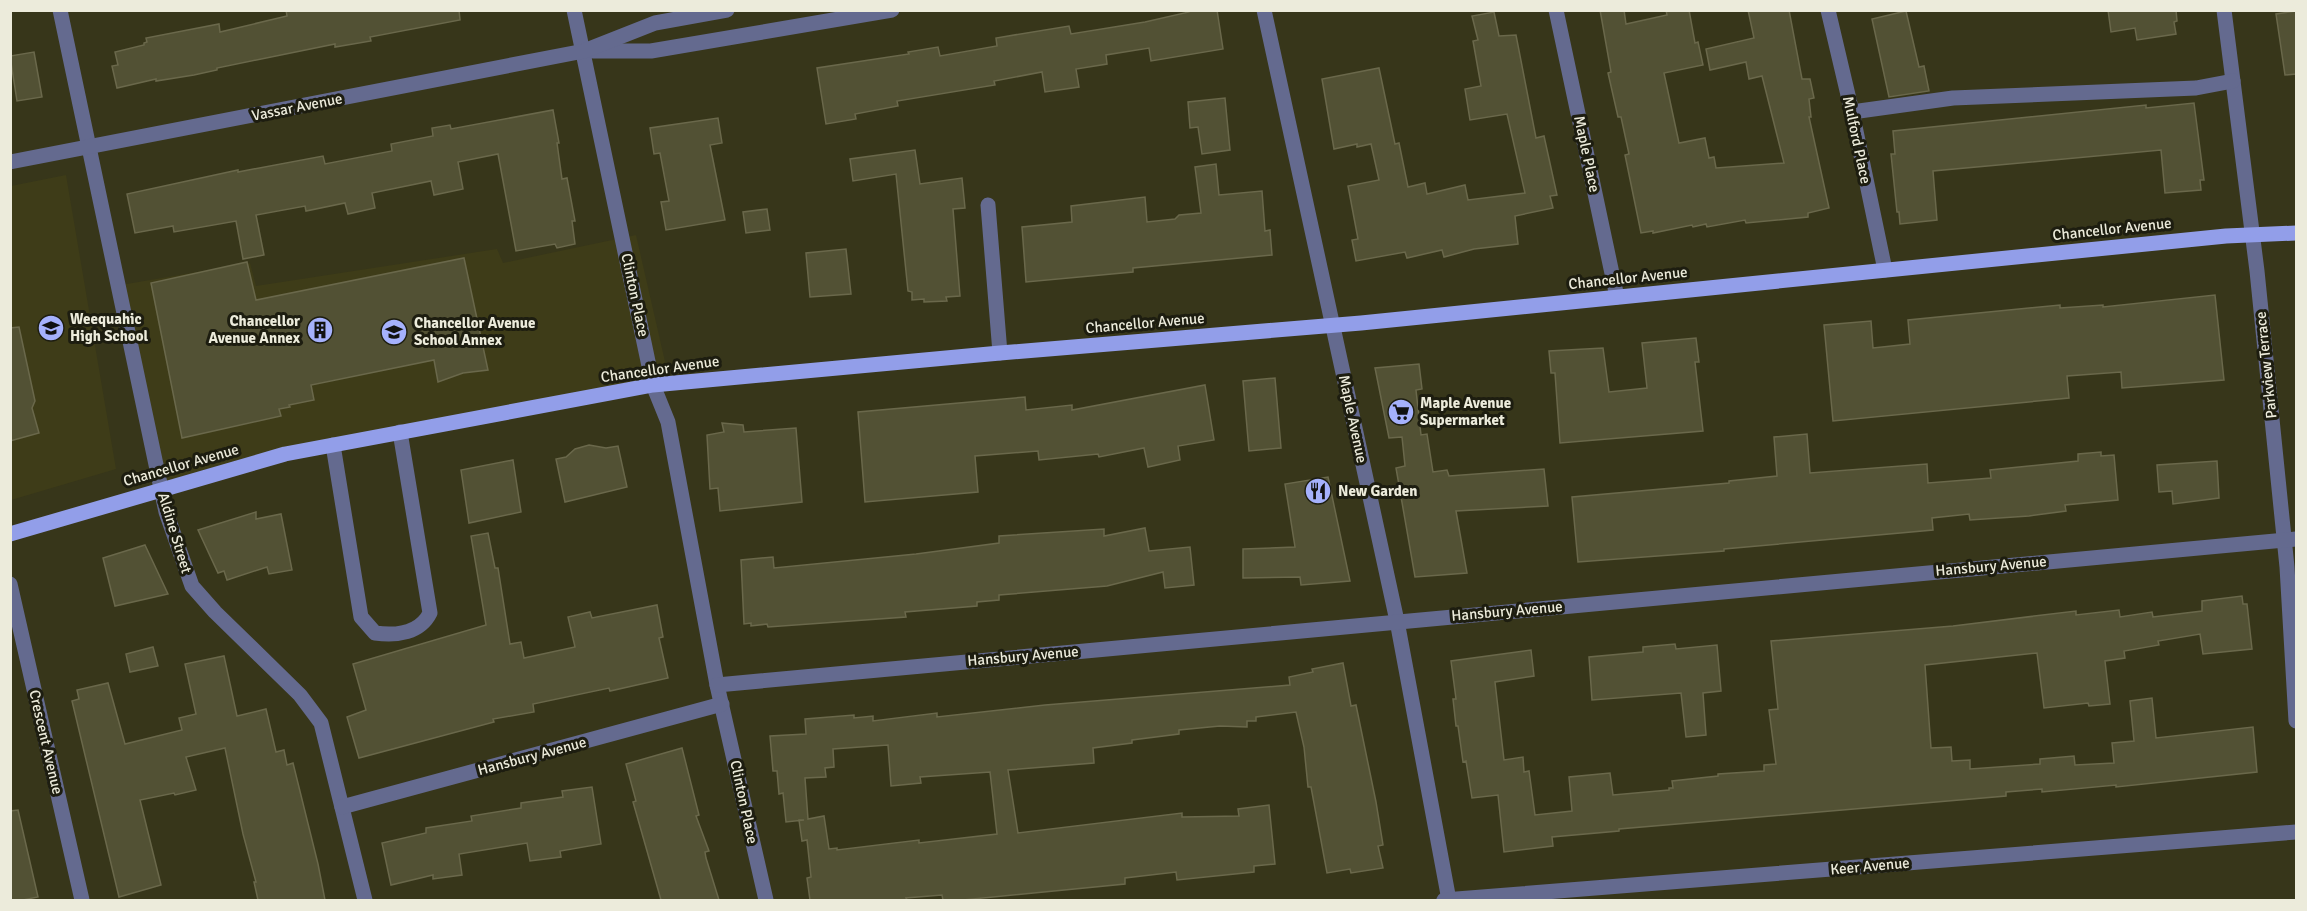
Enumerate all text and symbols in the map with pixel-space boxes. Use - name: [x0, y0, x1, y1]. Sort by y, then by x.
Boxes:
- street label: Vassar Avenue: [250, 89, 344, 125]
- street label: Mulford Place: [1839, 95, 1875, 185]
- street label: Maple Place: [1570, 114, 1604, 194]
- street label: Chancellor Avenue: [2052, 214, 2172, 244]
- street label: Clinton Place: [617, 252, 653, 338]
- street label: Chancellor Avenue: [1568, 263, 1688, 293]
- street label: Chancellor Avenue: [1085, 309, 1205, 337]
- place label: Weequahic High School: [70, 310, 149, 345]
- street label: Parkview Terrace: [2251, 311, 2281, 419]
- place label: Chancellor Avenue Annex: [208, 312, 301, 347]
- school or university icon: Weequahic High School: [36, 313, 66, 343]
- place label: Chancellor Avenue School Annex: [414, 314, 535, 349]
- building icon: Chancellor Avenue Annex: [305, 315, 335, 345]
- school or university icon: Chancellor Avenue School Annex: [379, 317, 409, 347]
- street label: Chancellor Avenue: [600, 352, 720, 386]
- street label: Maple Avenue: [1335, 373, 1371, 465]
- place label: Maple Avenue Supermarket: [1420, 394, 1511, 429]
- supermarket icon: Maple Avenue Supermarket: [1386, 397, 1416, 427]
- street label: Chancellor Avenue: [121, 440, 241, 490]
- restaurant icon: New Garden: [1303, 476, 1333, 506]
- place label: New Garden: [1338, 482, 1417, 500]
- street label: Aldine Street: [154, 491, 196, 575]
- street label: Hansbury Avenue: [1935, 552, 2047, 580]
- street label: Hansbury Avenue: [1451, 597, 1563, 625]
- street label: Hansbury Avenue: [967, 642, 1079, 670]
- street label: Crescent Avenue: [25, 688, 67, 796]
- street label: Hansbury Avenue: [476, 733, 588, 779]
- street label: Clinton Place: [726, 759, 762, 845]
- street label: Keer Avenue: [1830, 854, 1910, 878]

